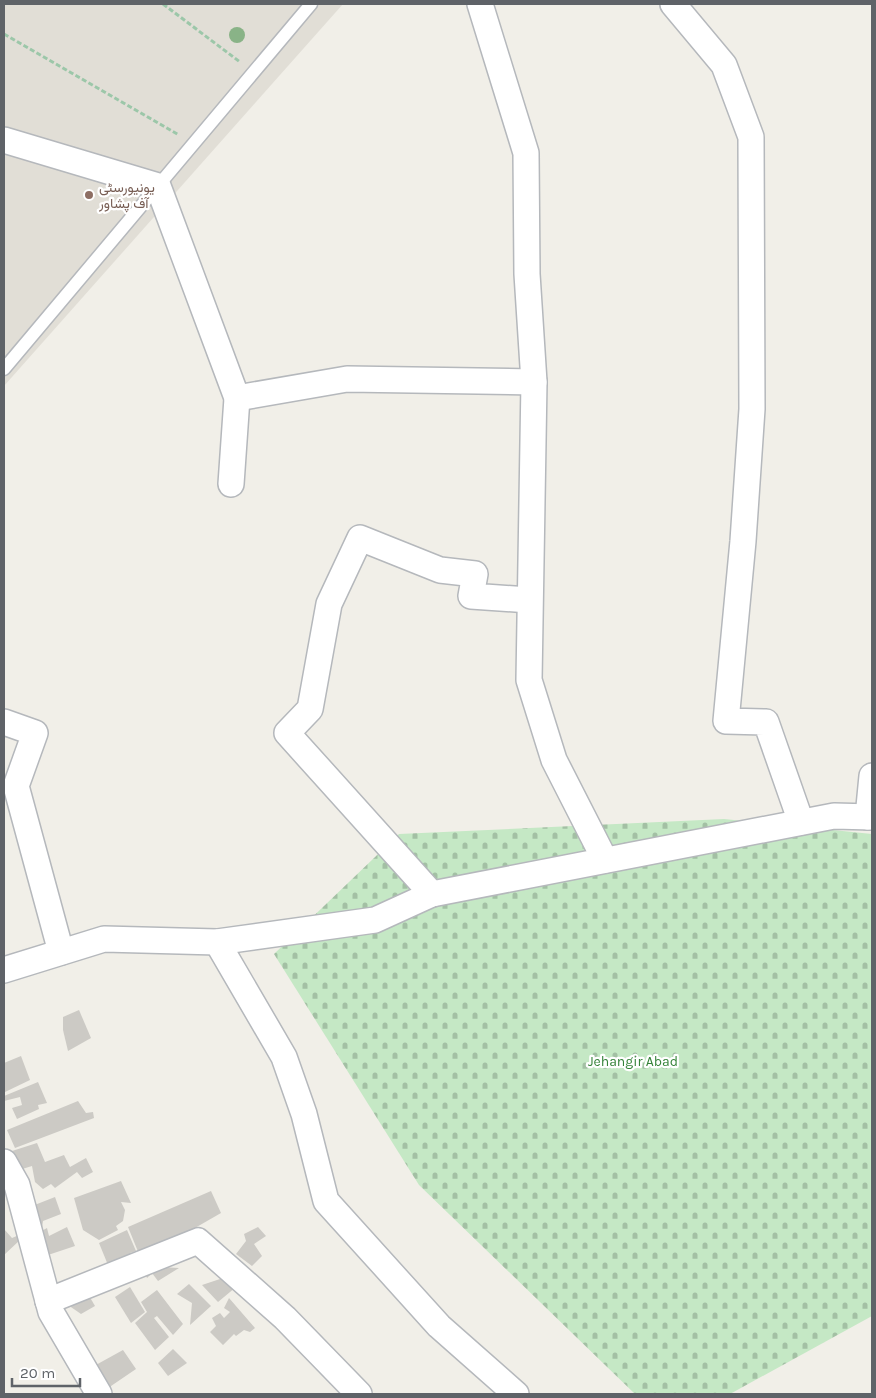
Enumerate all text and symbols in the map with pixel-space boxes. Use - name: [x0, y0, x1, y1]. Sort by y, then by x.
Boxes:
- place label: یونیورسٹی آف پشاور: [98, 179, 155, 213]
- marker: یونیورسٹی آف پشاور: [83, 189, 95, 201]
- park label: Jehangir Abad: [588, 1053, 678, 1070]
- scale bar: [12, 1356, 80, 1388]
- text: 20 m: [20, 1364, 55, 1382]

